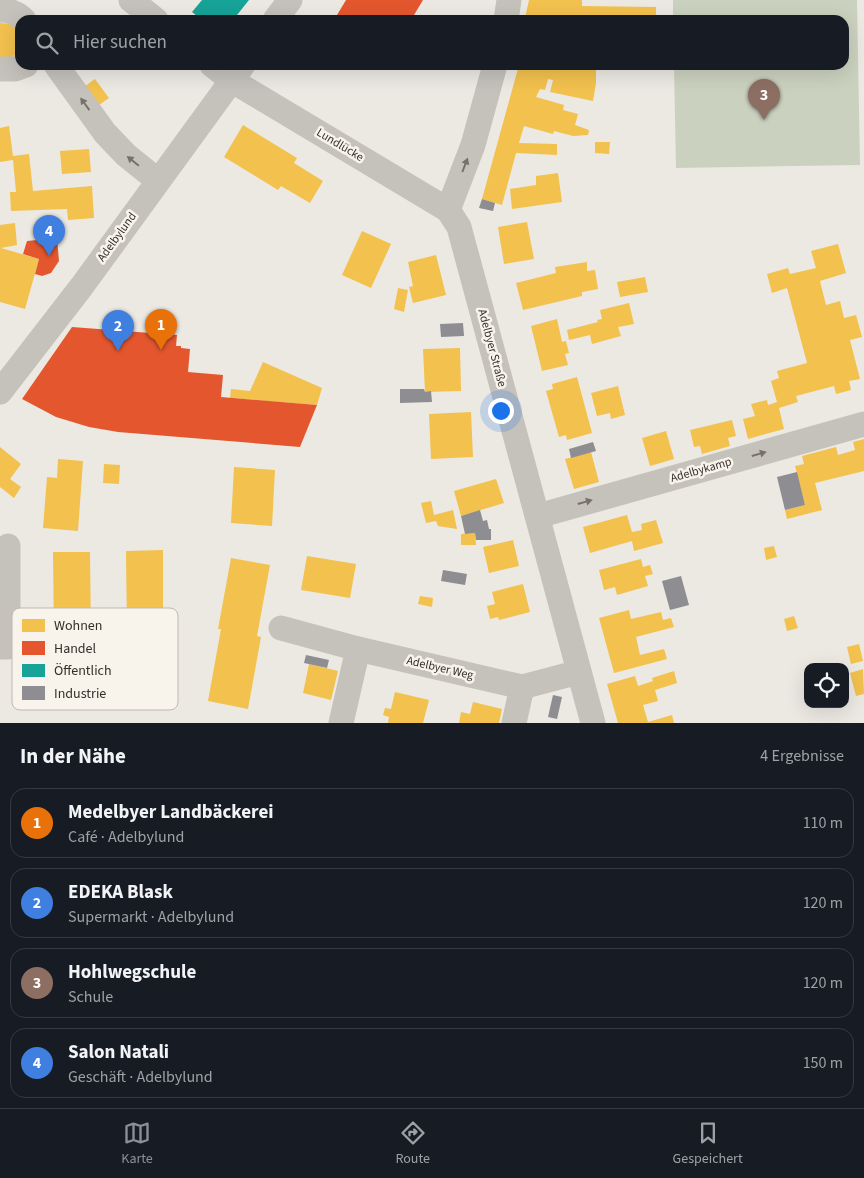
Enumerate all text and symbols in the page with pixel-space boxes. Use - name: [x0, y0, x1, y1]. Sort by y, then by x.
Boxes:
- search box: [15, 15, 849, 70]
- icon: search: [33, 29, 61, 57]
- text: Hier suchen: [73, 29, 167, 56]
- pin: 3: [748, 79, 780, 120]
- one-way arrow: [80, 97, 90, 111]
- street label: Lundlücke: [313, 124, 367, 166]
- one-way arrow: [127, 156, 140, 167]
- one-way arrow: [462, 158, 470, 172]
- street label: Adelbylund: [93, 209, 141, 265]
- pin: 4: [33, 215, 65, 256]
- street label: Adelbyer Straße: [473, 307, 511, 389]
- pin: 1: [145, 309, 177, 350]
- pin: 2: [102, 310, 134, 351]
- your location: [488, 398, 514, 424]
- one-way arrow: [751, 449, 766, 457]
- street label: Adelbykamp: [668, 453, 734, 487]
- one-way arrow: [578, 498, 593, 506]
- legend: [12, 608, 178, 710]
- text: Wohnen: [54, 616, 102, 636]
- text: Handel: [54, 639, 97, 659]
- street label: Adelbyer Weg: [405, 652, 475, 684]
- text: Öffentlich: [54, 661, 112, 681]
- map controls: [804, 663, 849, 708]
- button: locate: [804, 663, 849, 708]
- text: Industrie: [54, 684, 106, 704]
- text: In der Nähe: [20, 741, 126, 771]
- text: 4 Ergebnisse: [760, 745, 844, 767]
- text: Medelbyer Landbäckerei: [68, 799, 274, 826]
- text: 1: [33, 812, 41, 834]
- text: 110 m: [803, 812, 843, 834]
- text: Café · Adelbylund: [68, 826, 184, 848]
- text: EDEKA Blask: [68, 879, 173, 906]
- text: 2: [33, 892, 41, 914]
- text: 120 m: [803, 892, 843, 914]
- text: Supermarkt · Adelbylund: [68, 906, 234, 928]
- text: Hohlwegschule: [68, 959, 196, 986]
- text: 3: [33, 972, 41, 994]
- text: 120 m: [803, 972, 843, 994]
- text: Schule: [68, 986, 113, 1008]
- text: Salon Natali: [68, 1039, 169, 1066]
- text: 4: [33, 1052, 41, 1074]
- text: 150 m: [803, 1052, 843, 1074]
- text: Geschäft · Adelbylund: [68, 1066, 213, 1088]
- tab: Karte: [121, 1119, 153, 1169]
- tab: Route: [395, 1119, 430, 1169]
- tab: Gespeichert: [673, 1119, 743, 1169]

